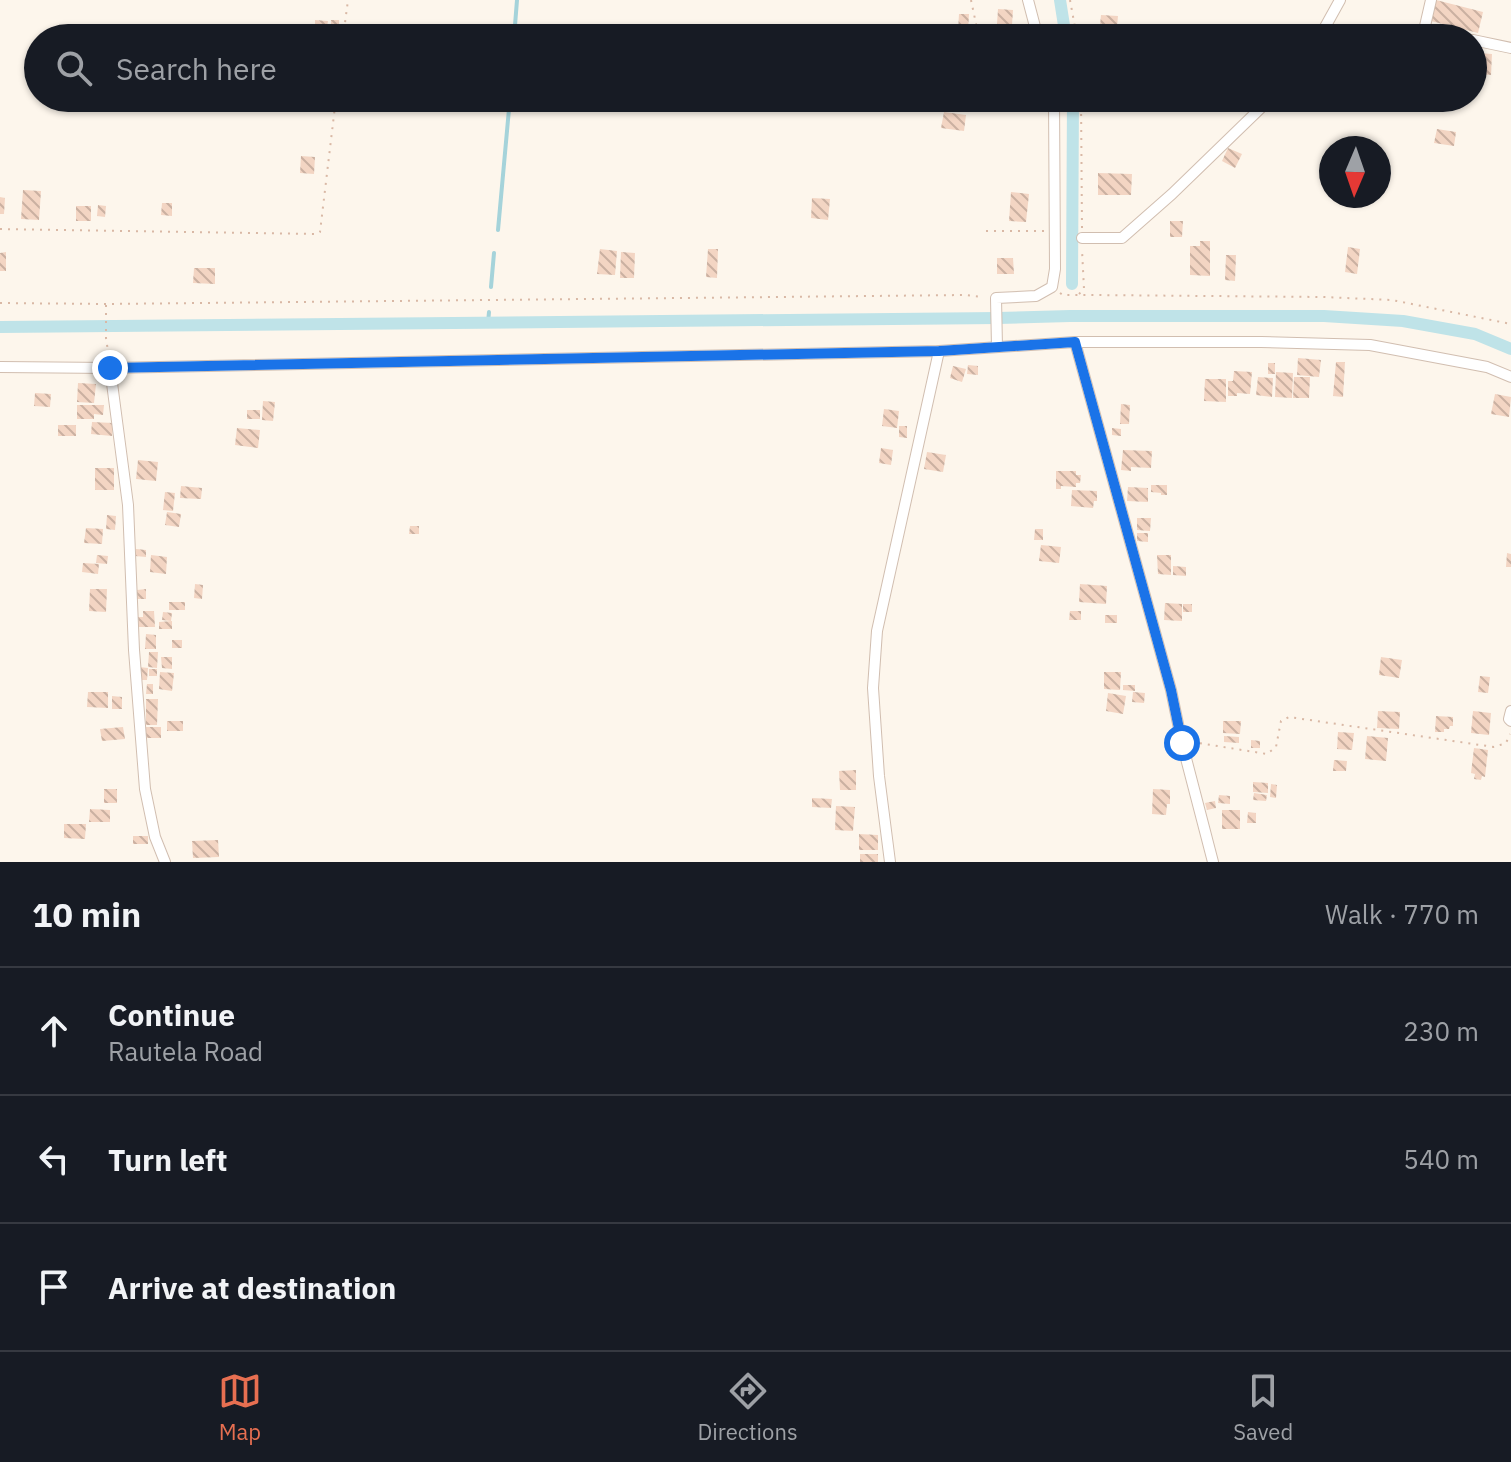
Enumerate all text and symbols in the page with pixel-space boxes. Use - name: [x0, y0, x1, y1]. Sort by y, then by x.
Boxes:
- search box: [24, 24, 1487, 112]
- icon: search: [52, 46, 96, 90]
- text: Search here: [116, 49, 277, 88]
- north arrow: [1319, 136, 1391, 208]
- route end: [92, 350, 128, 386]
- route start: [1164, 725, 1200, 761]
- text: 10 min: [32, 892, 141, 936]
- text: Walk · 770 m: [1325, 897, 1479, 931]
- text: Continue: [108, 995, 235, 1034]
- icon: ahead: [32, 1009, 76, 1053]
- text: 230 m: [1403, 1014, 1479, 1048]
- text: Rautela Road: [108, 1034, 263, 1068]
- icon: left: [32, 1137, 76, 1181]
- text: Turn left: [108, 1140, 227, 1179]
- text: 540 m: [1403, 1142, 1479, 1176]
- icon: arrive: [32, 1265, 76, 1309]
- text: Arrive at destination: [108, 1268, 396, 1307]
- tab: Map: [218, 1369, 262, 1446]
- tab: Directions: [698, 1369, 798, 1446]
- tab: Saved: [1233, 1369, 1293, 1446]

